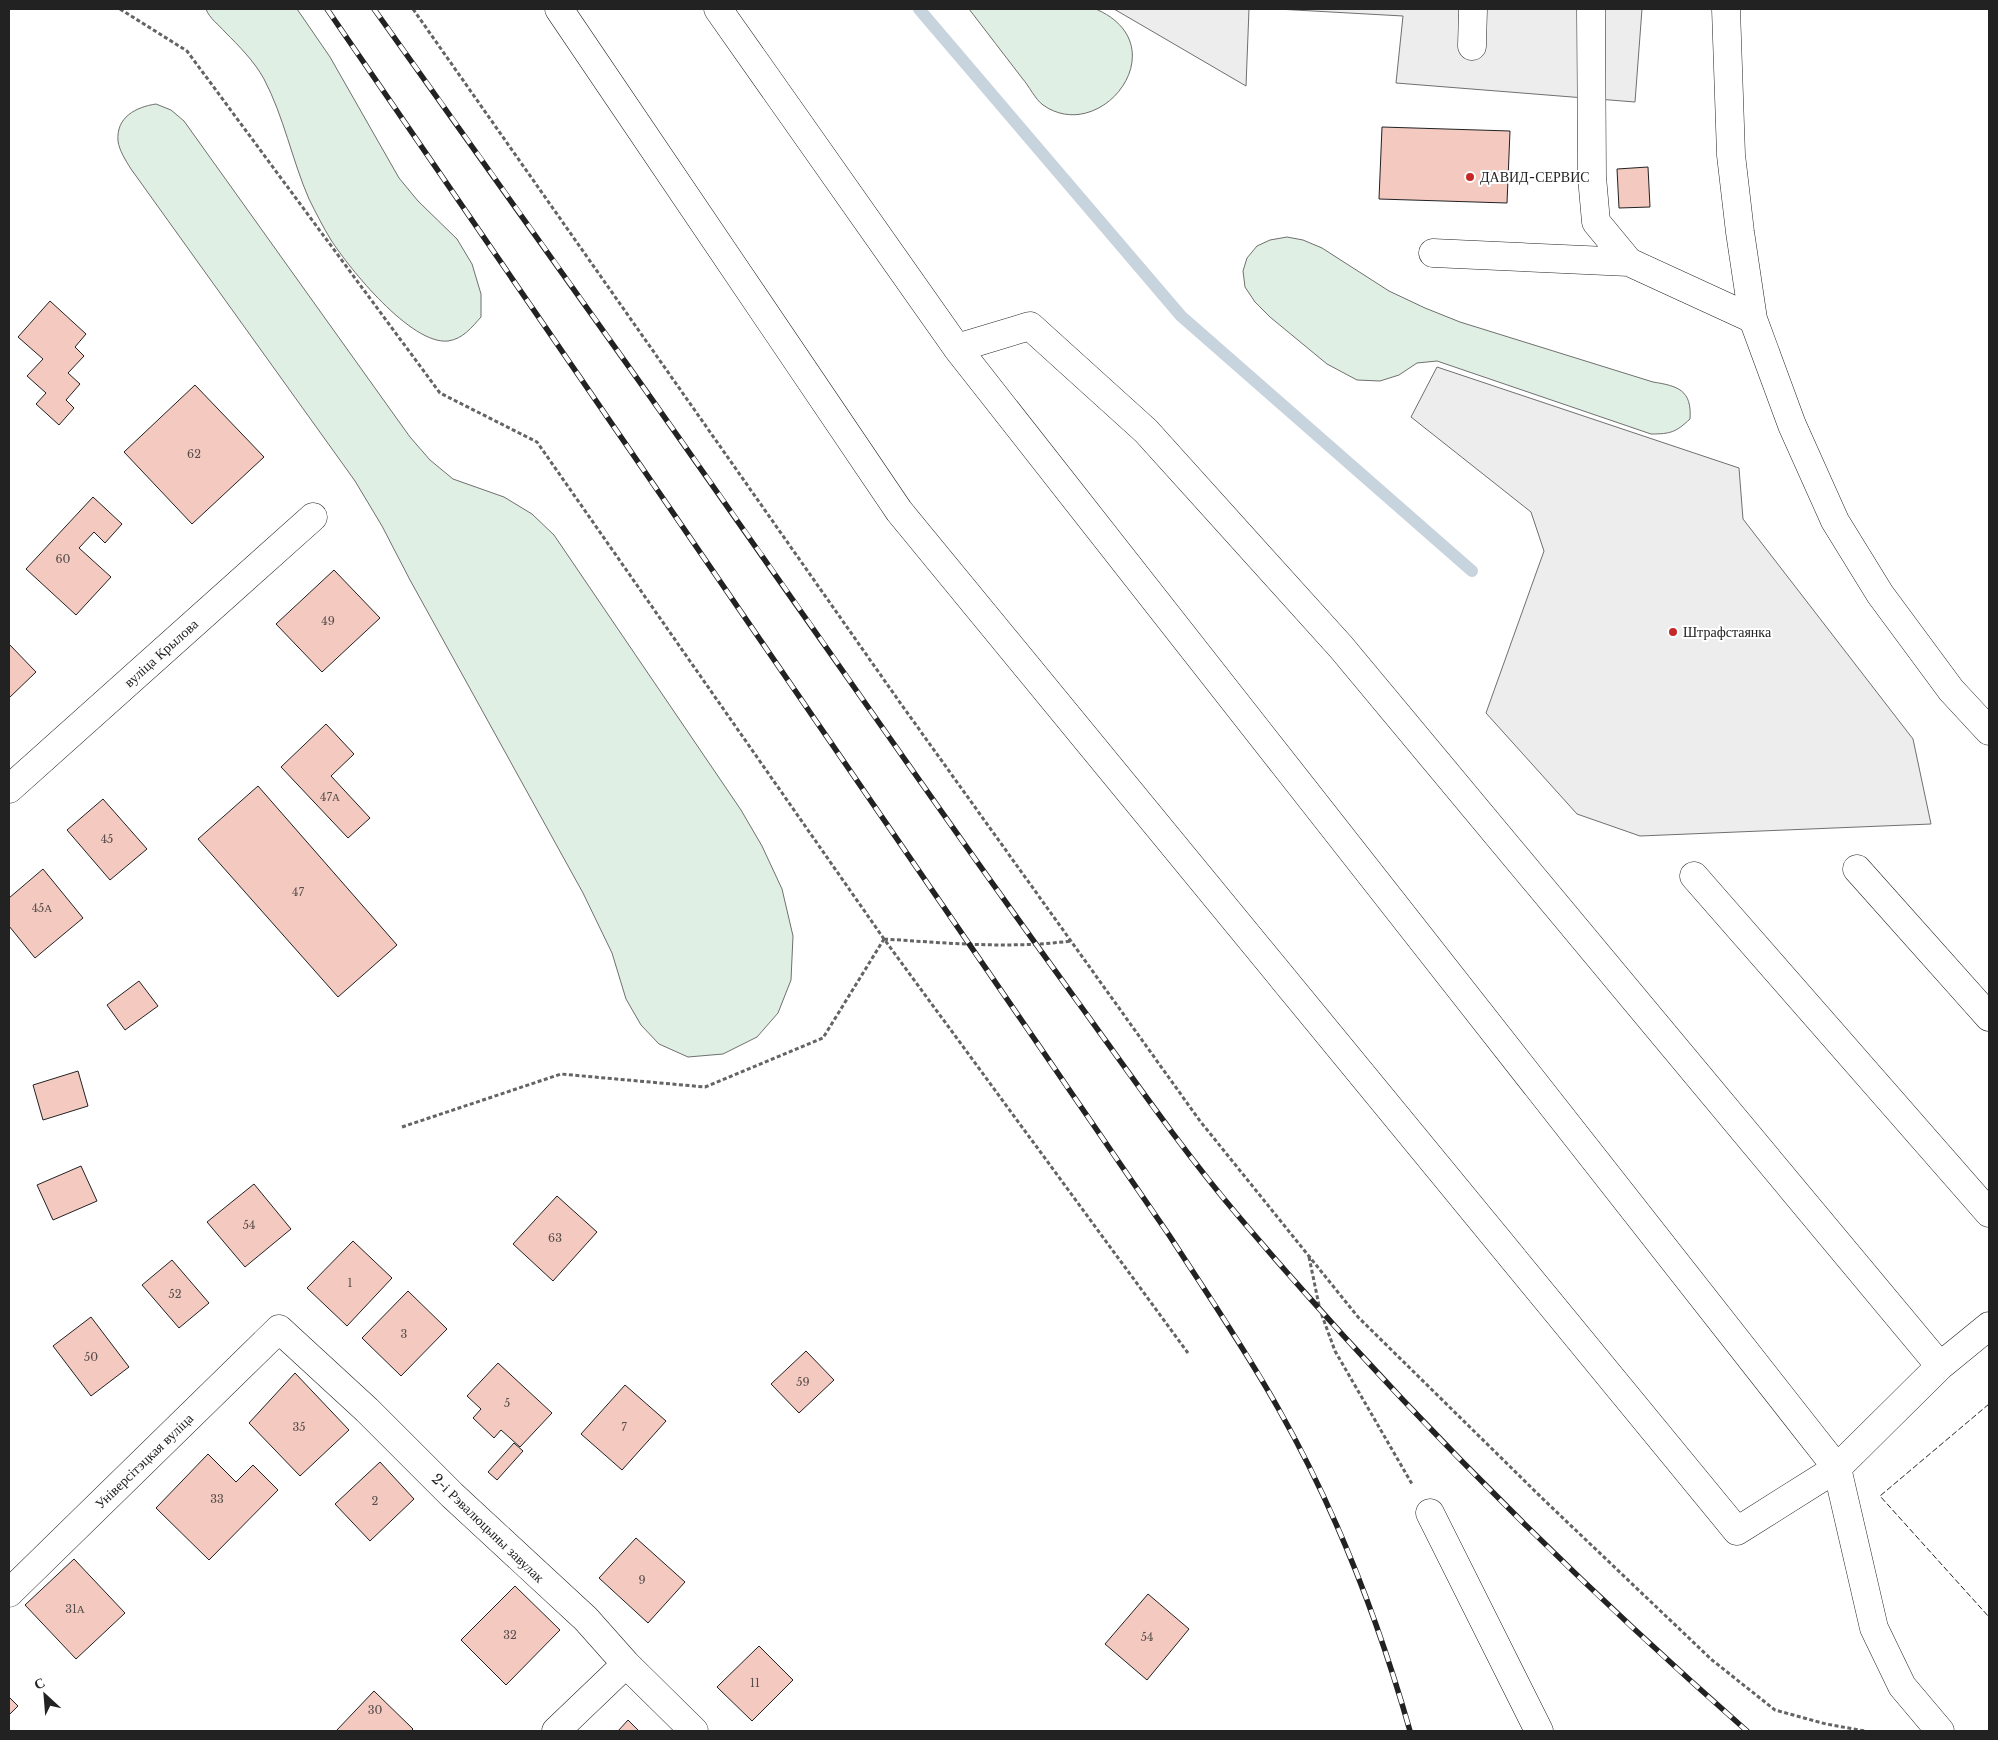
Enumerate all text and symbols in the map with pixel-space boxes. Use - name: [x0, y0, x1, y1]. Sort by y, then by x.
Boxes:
- place label: ДАВИД-СЕРВИС: [1480, 168, 1590, 186]
- marker: ДАВИД-СЕРВИС: [1464, 171, 1476, 183]
- house number: 62: [187, 447, 201, 461]
- house number: 60: [56, 552, 71, 566]
- house number: 49: [321, 614, 335, 628]
- street label: вуліца Крылова: [120, 615, 202, 691]
- place label: Штрафстаянка: [1683, 623, 1772, 641]
- marker: Штрафстаянка: [1667, 626, 1679, 638]
- house number: 47А: [320, 790, 340, 804]
- house number: 45: [101, 832, 113, 846]
- house number: 47: [292, 885, 304, 899]
- house number: 45А: [32, 901, 52, 915]
- house number: 54: [243, 1218, 255, 1232]
- house number: 63: [548, 1231, 562, 1245]
- house number: 1: [348, 1276, 353, 1290]
- house number: 52: [168, 1287, 182, 1301]
- house number: 3: [401, 1327, 408, 1341]
- house number: 50: [84, 1350, 98, 1364]
- house number: 59: [796, 1375, 810, 1389]
- house number: 5: [504, 1396, 510, 1410]
- street label: Універсітэцкая вуліца: [91, 1409, 198, 1513]
- house number: 35: [292, 1420, 306, 1434]
- house number: 7: [621, 1420, 627, 1434]
- street label: 2-і Рэвалюцыны завулак: [428, 1470, 548, 1587]
- house number: 33: [210, 1492, 224, 1506]
- house number: 2: [372, 1494, 379, 1508]
- house number: 9: [638, 1573, 646, 1587]
- house number: 31А: [65, 1602, 85, 1616]
- house number: 32: [503, 1628, 517, 1642]
- house number: 54: [1141, 1630, 1153, 1644]
- north arrow: [20, 1670, 70, 1720]
- text: С: [31, 1673, 48, 1694]
- house number: 11: [750, 1676, 760, 1690]
- house number: 30: [368, 1703, 382, 1717]

